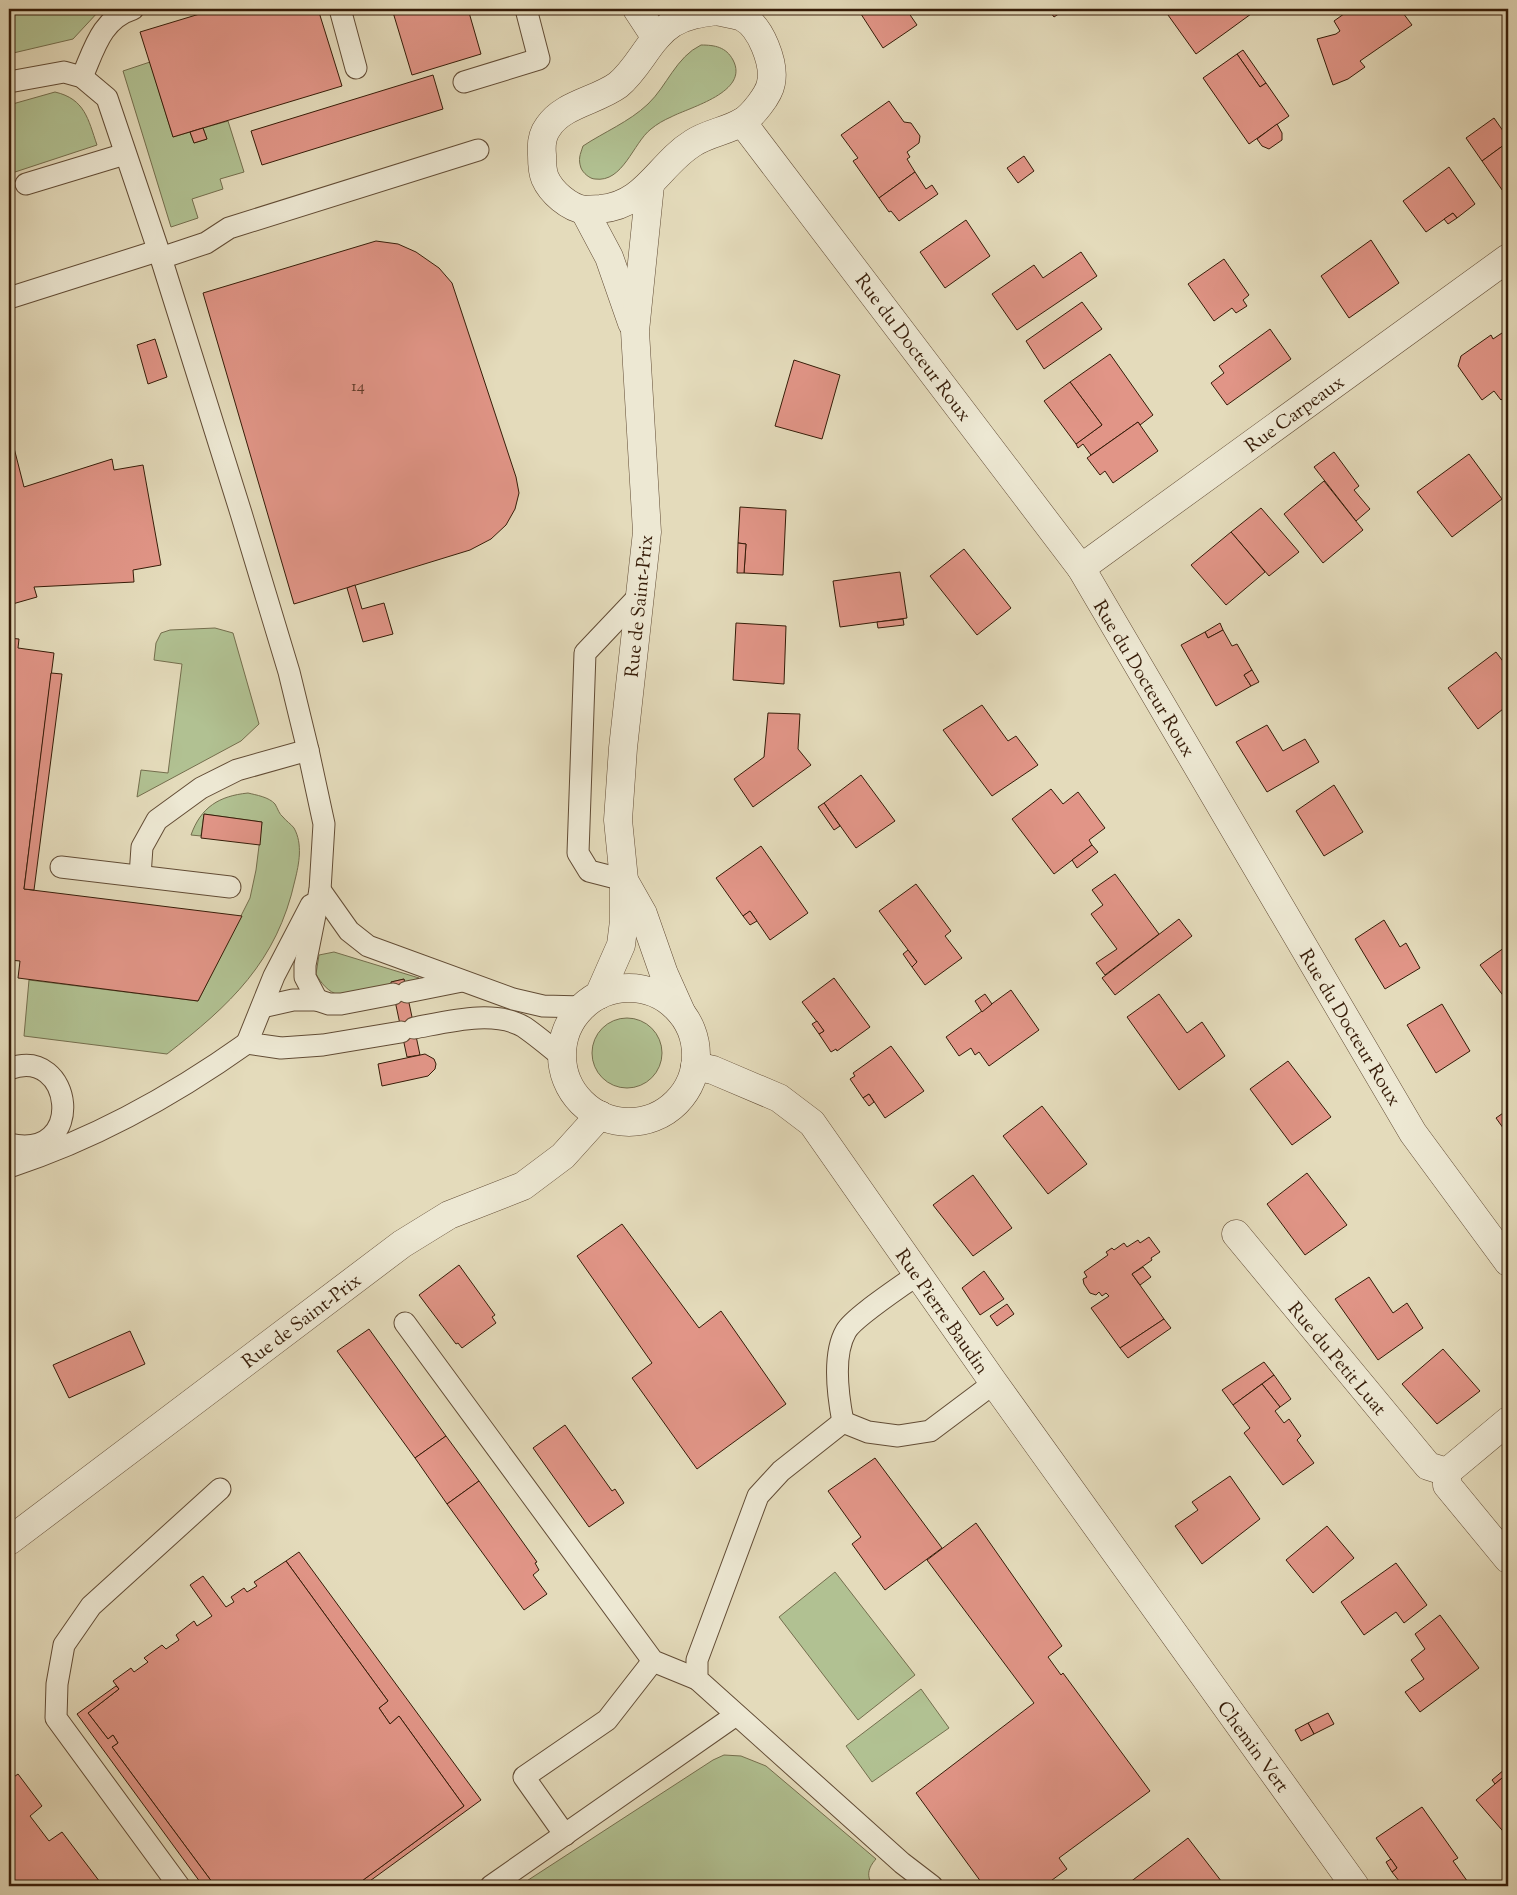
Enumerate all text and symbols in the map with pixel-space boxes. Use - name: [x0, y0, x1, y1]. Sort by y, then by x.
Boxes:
- street label: Rue du Docteur Roux: [847, 269, 977, 428]
- street label: Rue Carpeaux: [1240, 370, 1351, 460]
- house number: 14: [351, 376, 365, 399]
- street label: Rue de Saint-Prix: [620, 534, 661, 679]
- street label: Rue du Docteur Roux: [1085, 596, 1200, 763]
- street label: Rue du Docteur Roux: [1291, 945, 1406, 1112]
- street label: Rue Pierre Baudin: [888, 1244, 994, 1381]
- street label: Rue de Saint-Prix: [237, 1268, 368, 1376]
- street label: Rue du Petit Luat: [1280, 1297, 1392, 1423]
- street label: Chemin Vert: [1209, 1696, 1295, 1799]

